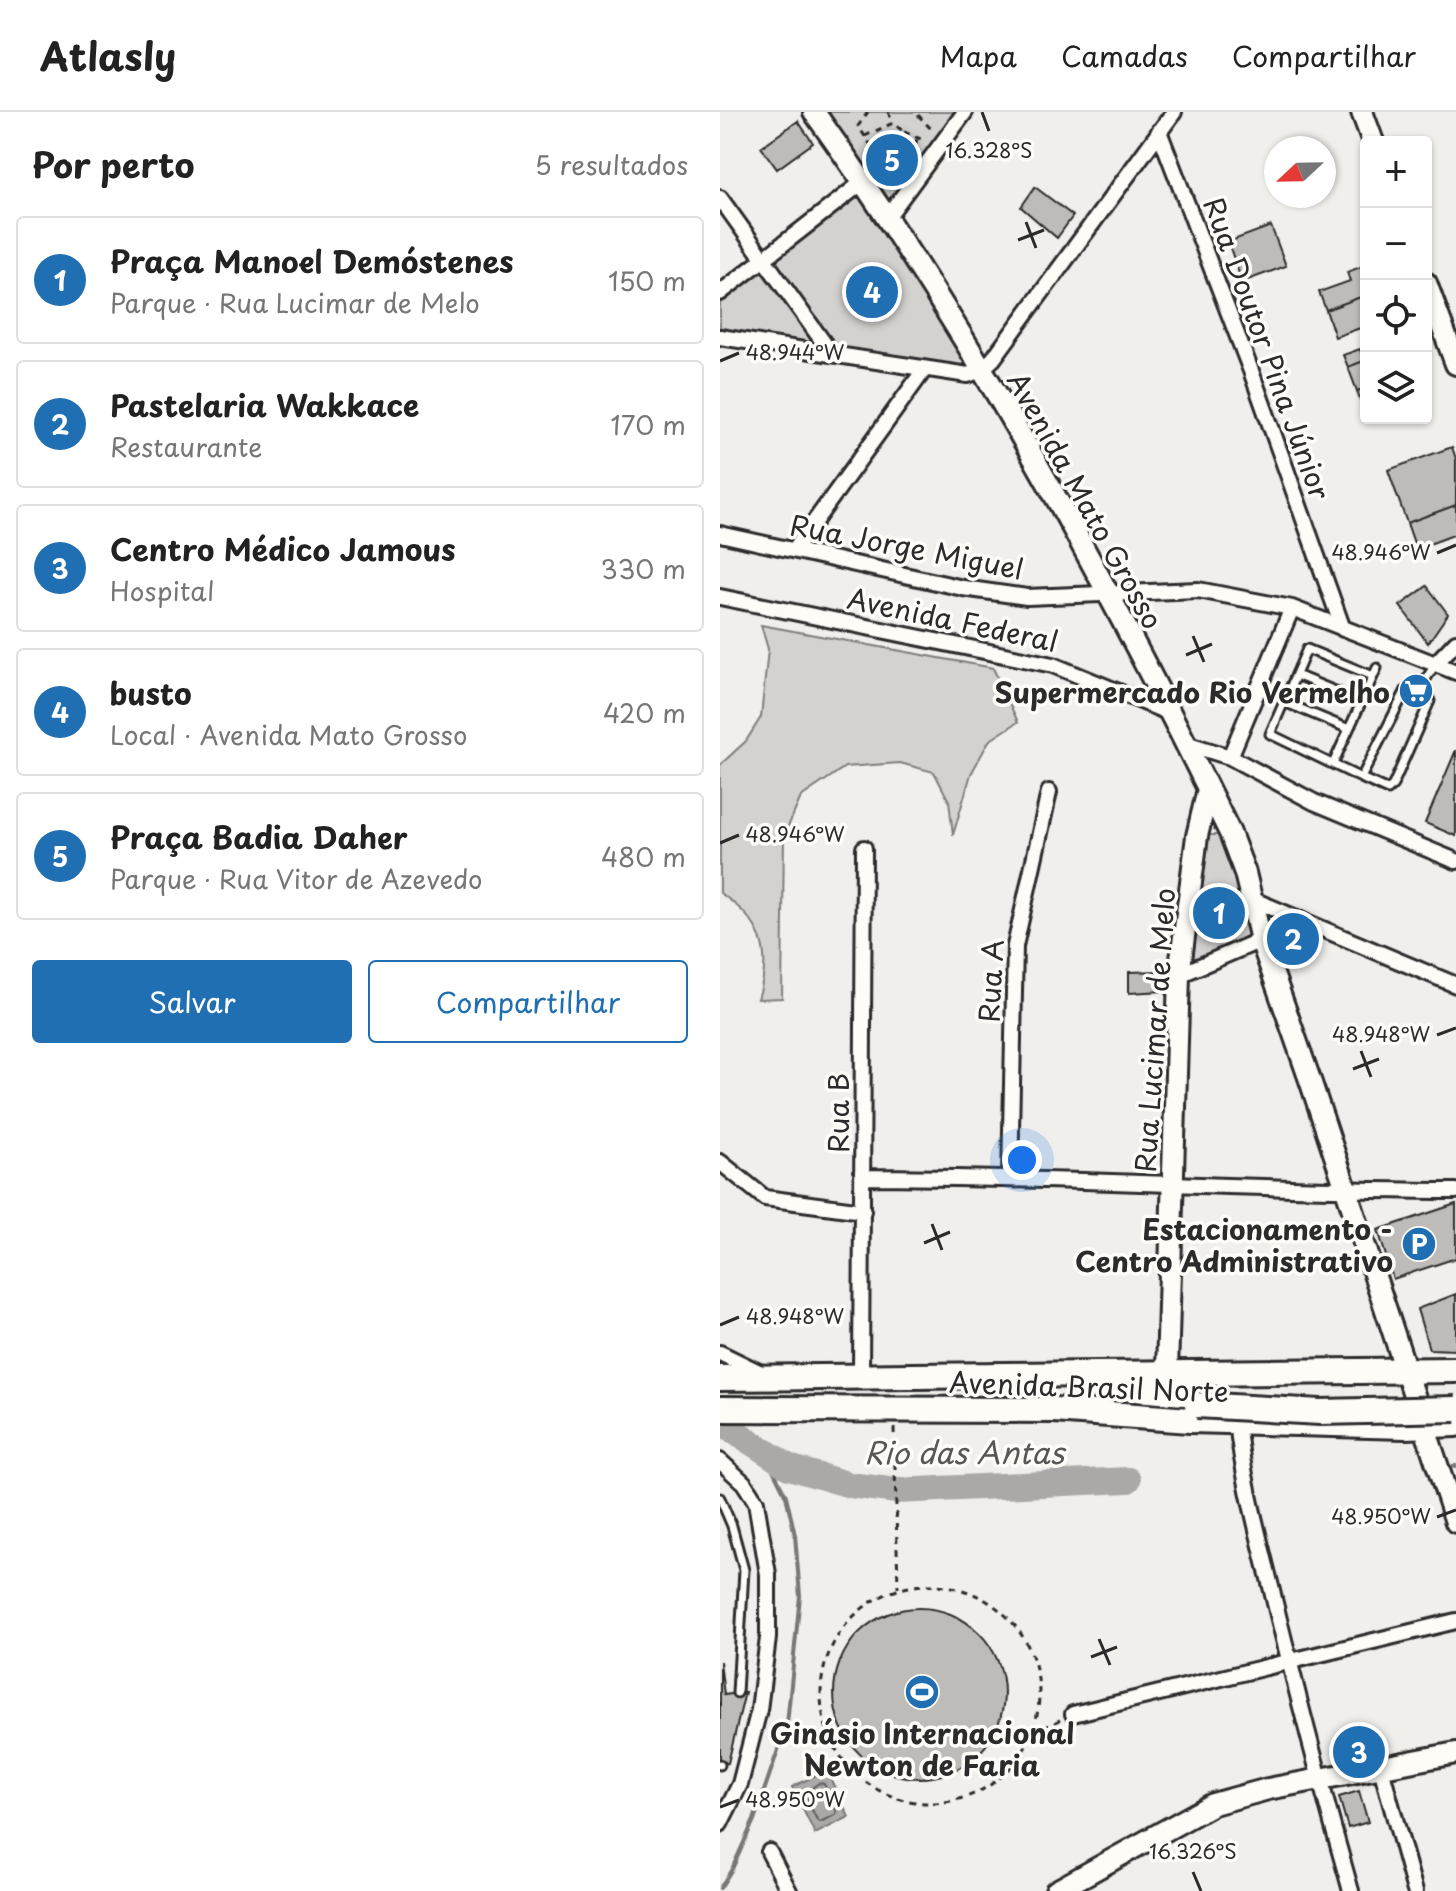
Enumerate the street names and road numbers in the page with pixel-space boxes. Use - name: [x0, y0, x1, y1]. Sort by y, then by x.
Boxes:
- street label: Rua Doutor Pina Júnior: [1193, 191, 1343, 505]
- street label: Avenida Mato Grosso: [997, 364, 1175, 636]
- street label: Rua Jorge Miguel: [787, 502, 1027, 590]
- street label: Avenida Federal: [844, 576, 1062, 662]
- street label: Rua Lucimar de Melo: [1123, 886, 1185, 1174]
- street label: Rua A: [966, 938, 1014, 1024]
- street label: Rua B: [816, 1073, 859, 1153]
- street label: Avenida Brasil Norte: [948, 1360, 1230, 1412]

